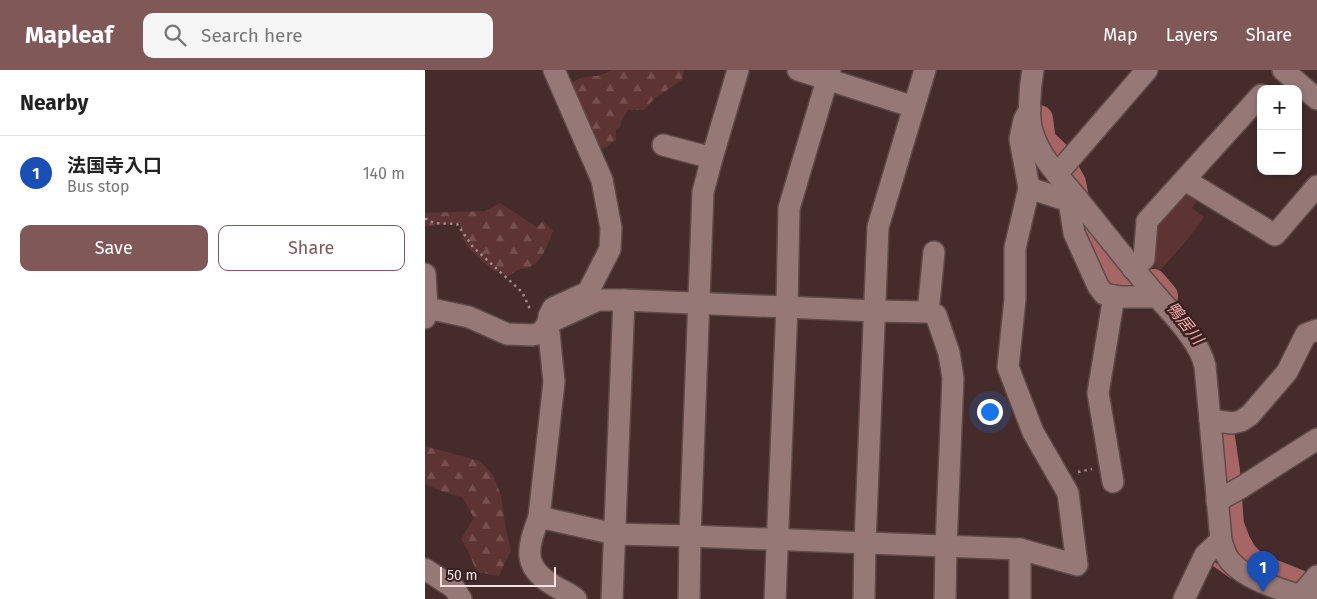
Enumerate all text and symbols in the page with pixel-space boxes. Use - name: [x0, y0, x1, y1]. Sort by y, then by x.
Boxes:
- search box: [143, 13, 493, 58]
- text: Mapleaf: [25, 21, 113, 49]
- icon: search: [161, 21, 189, 49]
- text: Search here: [201, 24, 303, 47]
- text: Map: [1103, 24, 1138, 46]
- text: Layers: [1166, 24, 1218, 46]
- text: Share: [1246, 24, 1292, 46]
- map controls: [1257, 85, 1302, 175]
- button: +: [1257, 85, 1302, 130]
- text: Nearby: [20, 90, 88, 116]
- button: −: [1257, 130, 1302, 175]
- text: 法国寺入口: [67, 154, 162, 177]
- text: 1: [32, 164, 40, 183]
- text: 140 m: [363, 164, 405, 183]
- text: Bus stop: [67, 177, 130, 196]
- button: Save: [20, 225, 208, 271]
- button: Share: [218, 225, 405, 271]
- water label: 鴨居川: [1163, 298, 1208, 349]
- your location: [977, 399, 1003, 425]
- pin: 1: [1247, 551, 1279, 592]
- scale bar: [440, 564, 556, 587]
- text: 50 m: [447, 567, 478, 584]

